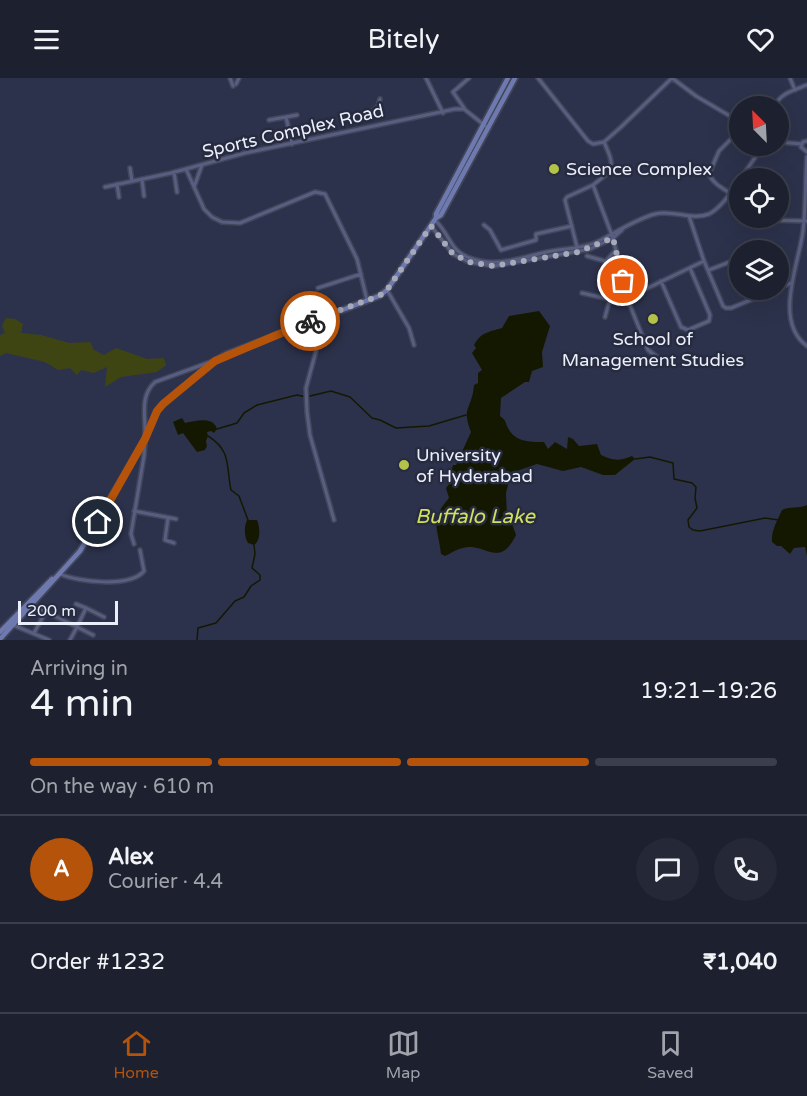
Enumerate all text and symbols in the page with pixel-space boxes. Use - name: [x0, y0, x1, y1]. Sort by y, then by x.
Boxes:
- icon: menu: [30, 23, 63, 56]
- text: Bitely: [368, 23, 439, 56]
- icon: heart: [744, 23, 777, 56]
- north arrow: [729, 96, 789, 156]
- map controls: [729, 96, 789, 300]
- street label: Sports Complex Road: [200, 99, 386, 163]
- place label: Science Complex: [566, 158, 712, 180]
- marker: Science Complex: [547, 162, 561, 176]
- button: locate: [729, 168, 789, 228]
- button: layers: [729, 240, 789, 300]
- pin: [597, 255, 648, 306]
- icon: bag: [606, 264, 639, 297]
- courier: [280, 291, 340, 351]
- icon: bike: [294, 305, 327, 338]
- marker: School of Management Studies: [646, 312, 660, 326]
- place label: School of Management Studies: [562, 328, 744, 371]
- place label: University of Hyderabad: [416, 444, 533, 487]
- marker: University of Hyderabad: [397, 458, 411, 472]
- pin: [72, 496, 123, 547]
- icon: home: [81, 505, 114, 538]
- water label: Buffalo Lake: [415, 505, 536, 529]
- scale bar: [18, 598, 118, 626]
- text: 200 m: [27, 601, 76, 621]
- text: Arriving in: [30, 657, 128, 681]
- text: 19:21–19:26: [640, 678, 777, 704]
- text: 4 min: [30, 680, 134, 727]
- text: On the way · 610 m: [30, 775, 214, 799]
- button: chat: [636, 838, 699, 901]
- button: phone: [714, 838, 777, 901]
- text: Alex: [108, 844, 154, 870]
- text: A: [53, 856, 70, 882]
- text: Courier · 4.4: [108, 870, 223, 894]
- text: Order #1232: [30, 949, 165, 975]
- text: ₹1,040: [703, 949, 777, 975]
- tab: Home: [113, 1027, 159, 1083]
- tab: Map: [386, 1027, 420, 1083]
- tab: Saved: [647, 1027, 693, 1083]

